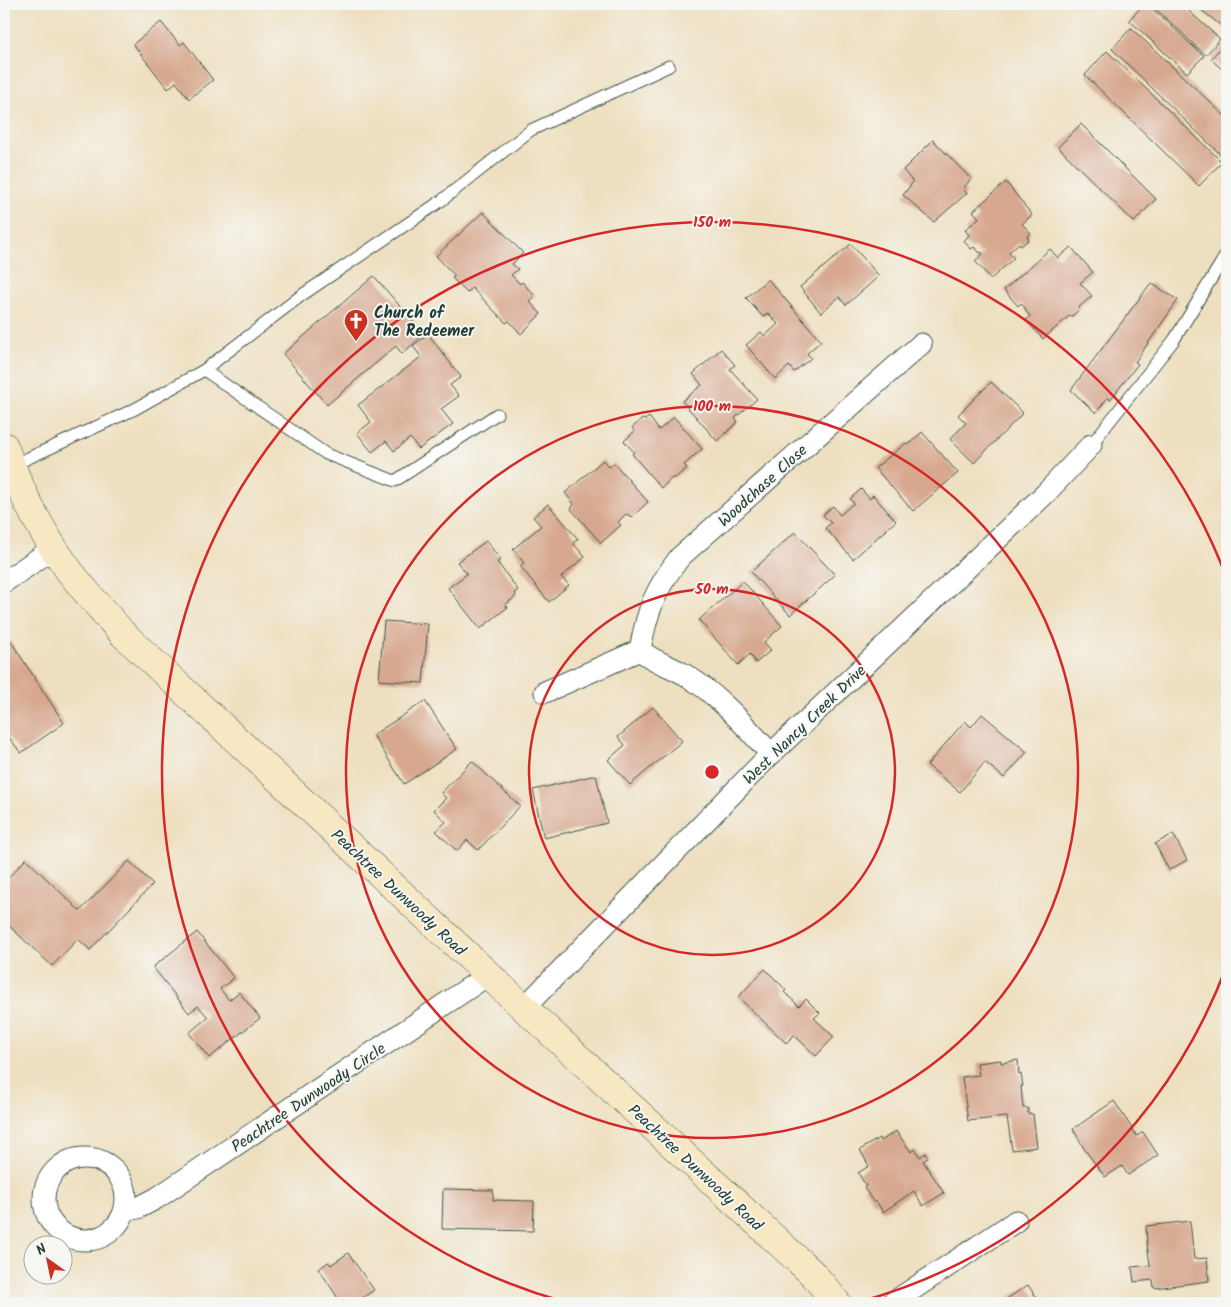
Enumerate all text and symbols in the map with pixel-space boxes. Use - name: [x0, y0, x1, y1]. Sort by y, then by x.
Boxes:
- text: 150 m: [693, 211, 731, 235]
- place label: Church of The Redeemer: [374, 301, 475, 344]
- church icon: Church of The Redeemer: [343, 308, 369, 342]
- text: 100 m: [693, 395, 731, 419]
- street label: Woodchase Close: [713, 439, 814, 533]
- text: 50 m: [694, 578, 729, 602]
- street label: West Nancy Creek Drive: [738, 659, 873, 791]
- centre of rings: [703, 763, 721, 781]
- street label: Peachtree Dunwoody Road: [325, 824, 472, 963]
- street label: Peachtree Dunwoody Circle: [226, 1037, 391, 1160]
- street label: Peachtree Dunwoody Road: [622, 1099, 769, 1238]
- north arrow: [22, 1234, 72, 1284]
- text: N: [32, 1238, 51, 1262]

